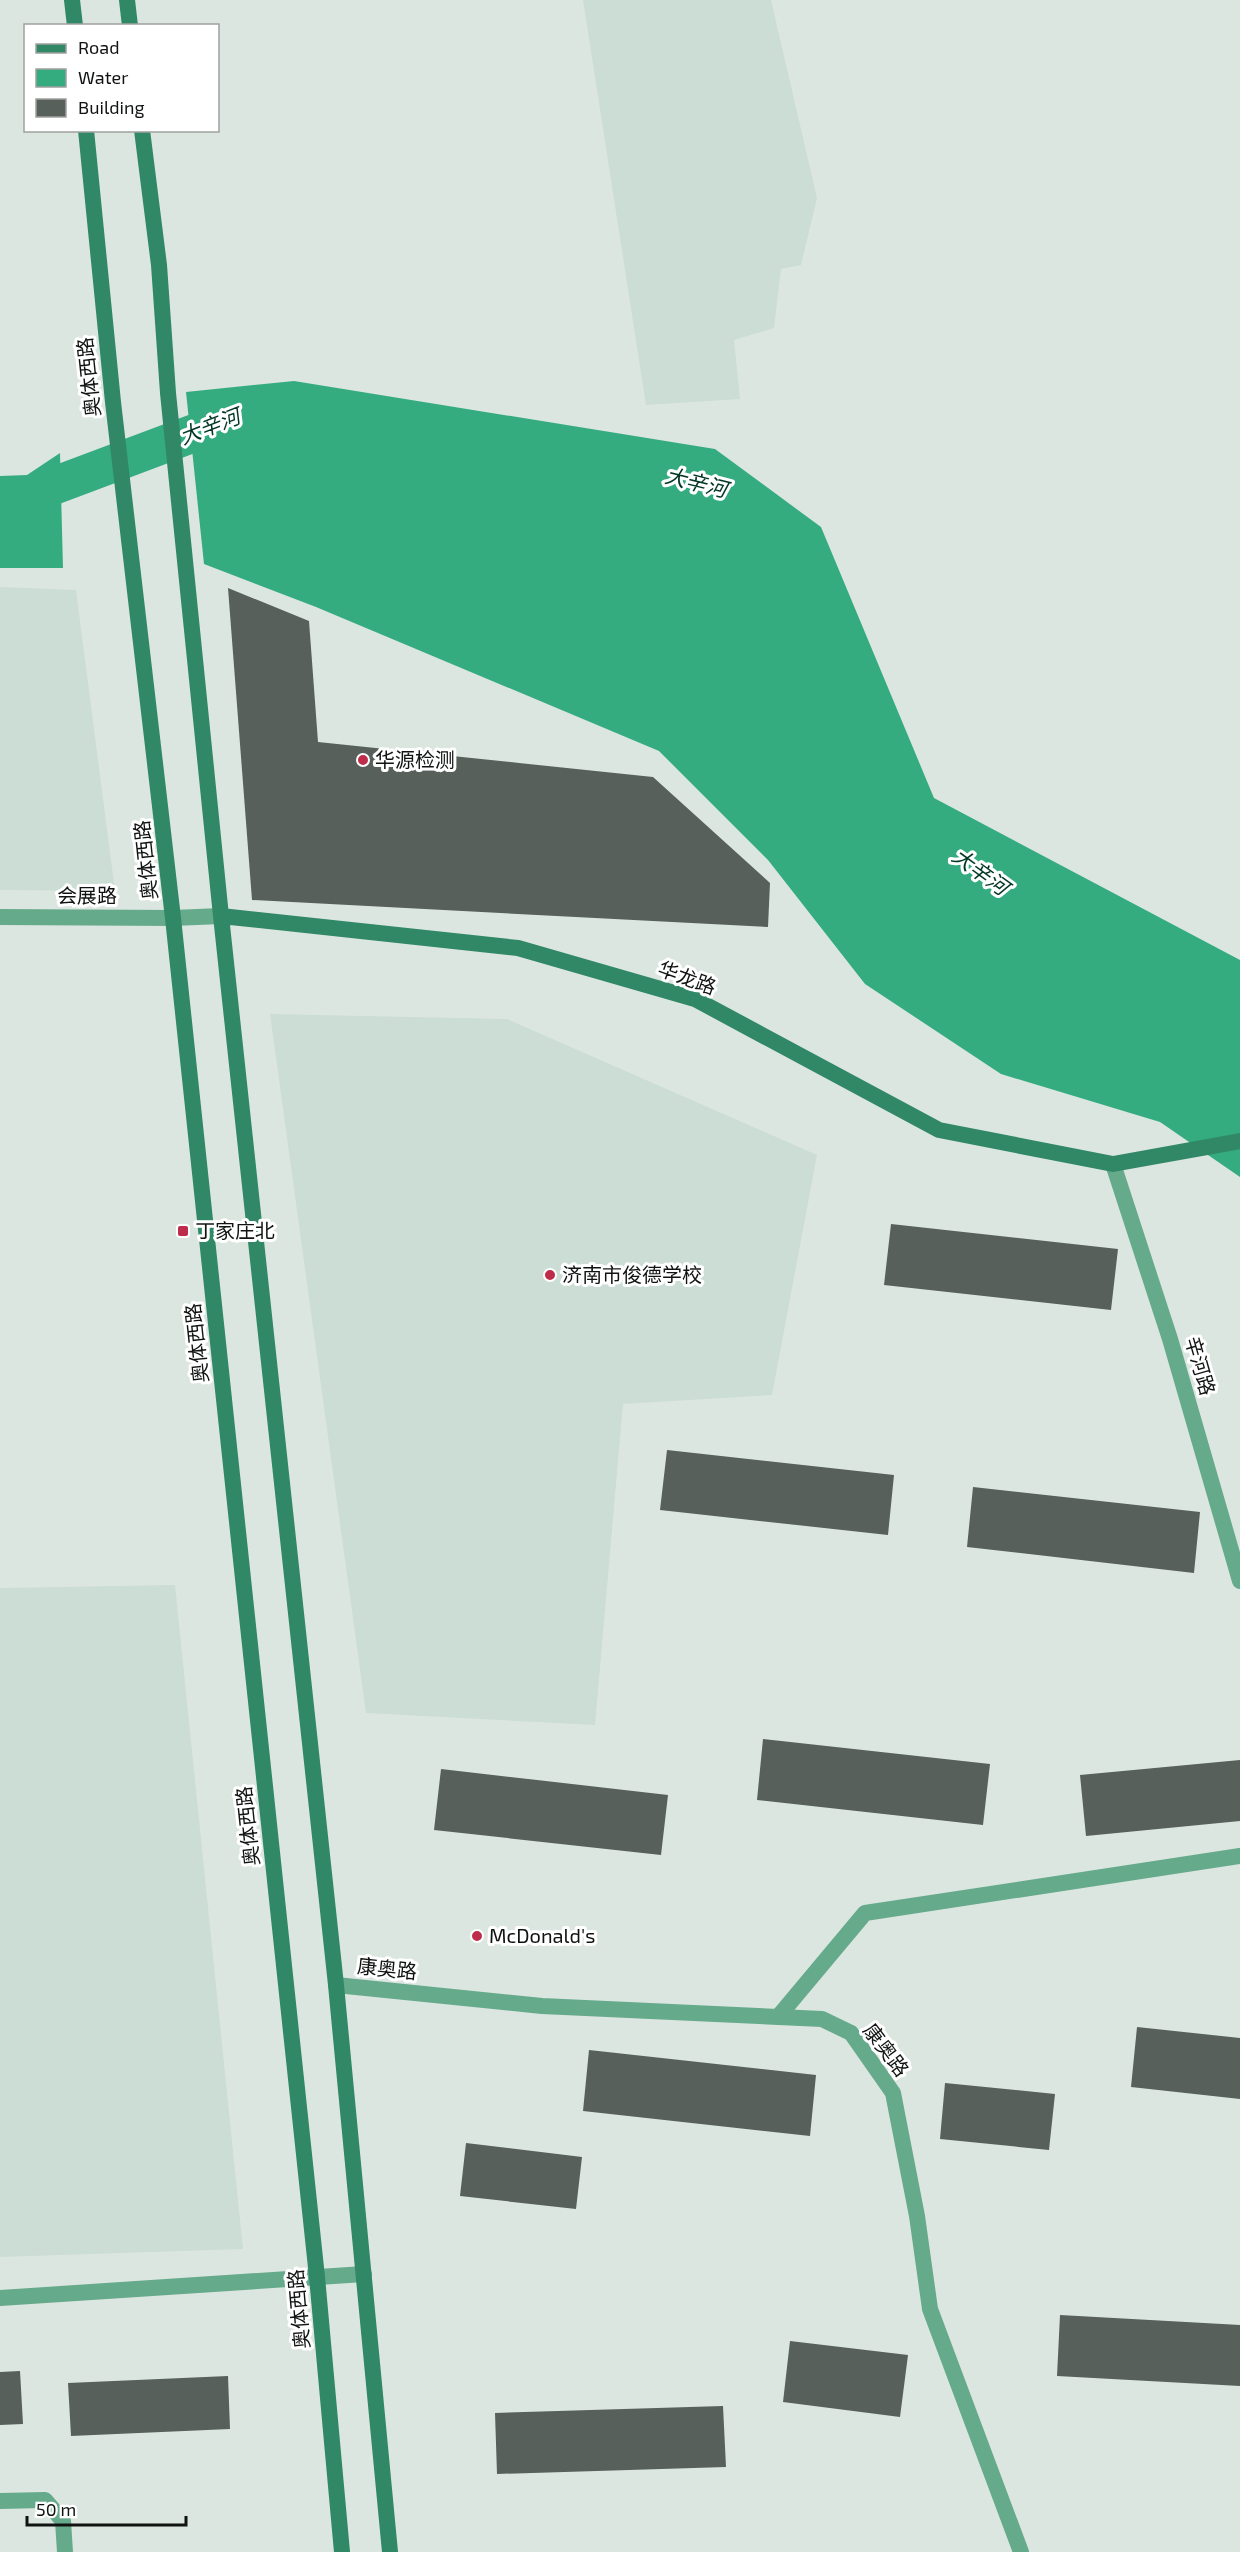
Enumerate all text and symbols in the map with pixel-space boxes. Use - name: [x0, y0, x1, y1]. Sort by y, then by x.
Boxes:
- legend: [24, 24, 219, 132]
- text: Road: [78, 36, 119, 58]
- text: Water: [78, 66, 128, 88]
- text: Building: [78, 96, 145, 118]
- street label: 奥体西路: [72, 336, 104, 418]
- water label: 大辛河: [176, 401, 247, 449]
- water label: 大辛河: [663, 462, 734, 502]
- place label: 华源检测: [375, 747, 455, 771]
- marker: 华源检测: [356, 753, 370, 767]
- street label: 奥体西路: [129, 819, 161, 901]
- water label: 大辛河: [948, 842, 1017, 902]
- street label: 会展路: [57, 883, 117, 907]
- street label: 华龙路: [655, 956, 720, 999]
- place label: 丁家庄北: [195, 1218, 275, 1242]
- marker: 丁家庄北: [176, 1224, 190, 1238]
- place label: 济南市俊德学校: [562, 1262, 702, 1286]
- marker: 济南市俊德学校: [543, 1268, 557, 1282]
- street label: 奥体西路: [180, 1302, 212, 1384]
- street label: 辛河路: [1181, 1334, 1221, 1398]
- street label: 奥体西路: [231, 1785, 263, 1867]
- place label: McDonald's: [489, 1923, 595, 1947]
- marker: McDonald's: [470, 1929, 484, 1943]
- street label: 康奥路: [356, 1953, 418, 1983]
- street label: 康奥路: [859, 2018, 914, 2081]
- street label: 奥体西路: [283, 2268, 313, 2350]
- scale bar: [27, 2489, 186, 2527]
- text: 50 m: [36, 2498, 76, 2520]

